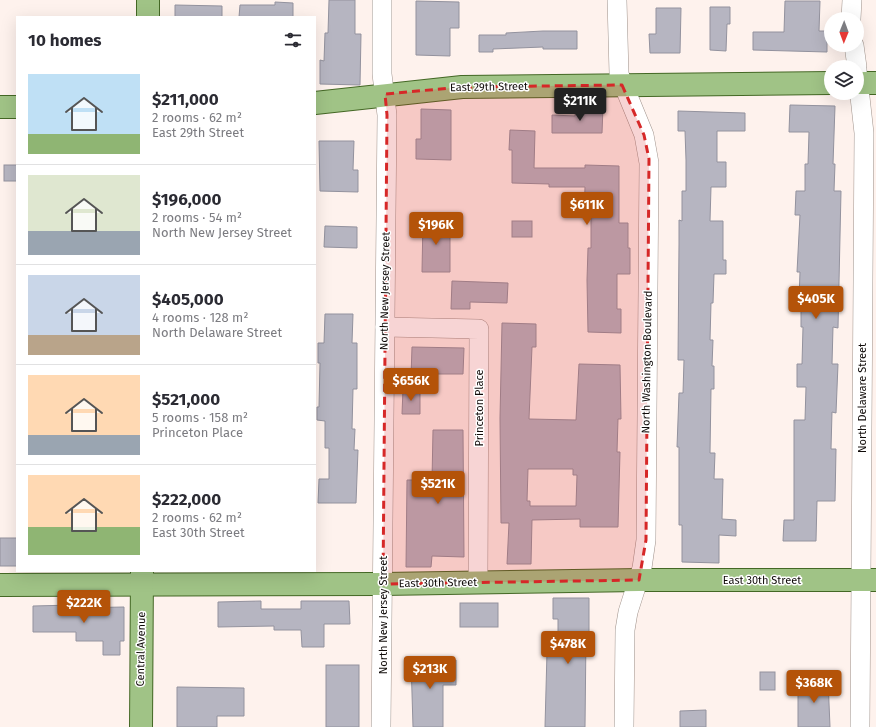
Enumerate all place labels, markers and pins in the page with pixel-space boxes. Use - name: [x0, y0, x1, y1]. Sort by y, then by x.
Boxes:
- pin: $211K: [552, 88, 608, 122]
- pin: $611K: [559, 192, 615, 226]
- pin: $196K: [408, 212, 464, 246]
- pin: $405K: [788, 286, 844, 320]
- pin: $656K: [383, 368, 439, 402]
- pin: $521K: [410, 471, 466, 505]
- pin: $222K: [56, 590, 112, 624]
- pin: $478K: [540, 631, 596, 665]
- pin: $213K: [402, 656, 458, 690]
- pin: $368K: [786, 670, 842, 704]

